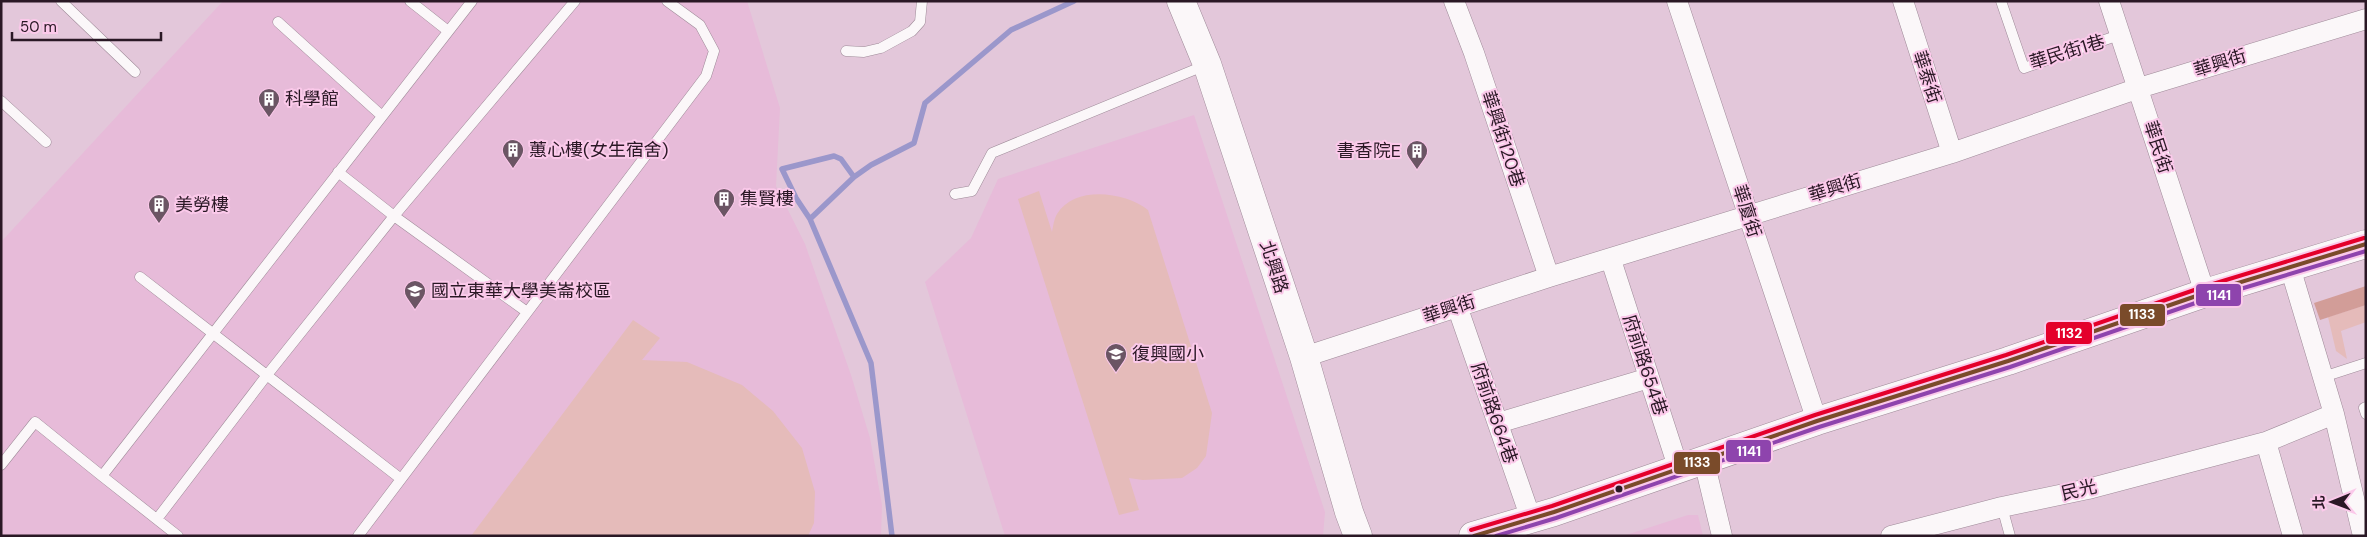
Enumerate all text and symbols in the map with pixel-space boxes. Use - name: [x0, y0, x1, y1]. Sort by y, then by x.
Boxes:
- scale bar: [12, 10, 161, 42]
- text: 50 m: [20, 17, 57, 37]
- street label: 華民街1巷: [2026, 29, 2108, 75]
- street label: 華興街: [2191, 44, 2249, 82]
- street label: 華泰街: [1907, 48, 1947, 106]
- building icon: 科學館: [257, 87, 281, 118]
- place label: 科學館: [285, 87, 339, 111]
- street label: 華興街120巷: [1476, 88, 1530, 190]
- street label: 華民街: [2138, 118, 2178, 176]
- building icon: 蕙心樓(女生宿舍): [501, 138, 525, 169]
- place label: 蕙心樓(女生宿舍): [529, 138, 668, 162]
- place label: 書香院E: [1337, 139, 1401, 163]
- building icon: 書香院E: [1405, 139, 1429, 170]
- street label: 華興街: [1806, 169, 1864, 207]
- street label: 華廈街: [1727, 182, 1767, 240]
- building icon: 集賢樓: [712, 187, 736, 218]
- place label: 集賢樓: [740, 187, 794, 211]
- building icon: 美勞樓: [147, 193, 171, 224]
- place label: 美勞樓: [175, 193, 229, 217]
- street label: 北興路: [1254, 238, 1294, 296]
- school or university icon: 國立東華大學美崙校區: [403, 279, 427, 310]
- place label: 國立東華大學美崙校區: [431, 279, 611, 303]
- line badge: 1141: [2195, 283, 2242, 307]
- text: 1141: [2207, 286, 2231, 304]
- street label: 華興街: [1420, 289, 1478, 329]
- line badge: 1133: [2119, 303, 2166, 327]
- text: 1133: [2128, 305, 2156, 323]
- street label: 府前路654巷: [1617, 311, 1673, 419]
- line badge: 1132: [2045, 321, 2093, 345]
- text: 1132: [2056, 324, 2082, 342]
- school or university icon: 復興國小: [1104, 342, 1128, 373]
- place label: 復興國小: [1132, 342, 1204, 366]
- street label: 府前路664巷: [1465, 359, 1523, 467]
- line badge: 1141: [1725, 439, 1772, 463]
- text: 1141: [1737, 442, 1761, 460]
- line badge: 1133: [1673, 451, 1721, 475]
- text: 1133: [1683, 453, 1711, 471]
- street label: 民光: [2059, 474, 2099, 506]
- north arrow: [2307, 477, 2357, 527]
- unlabelled marker: [1614, 484, 1624, 494]
- text: 北: [2310, 495, 2328, 509]

